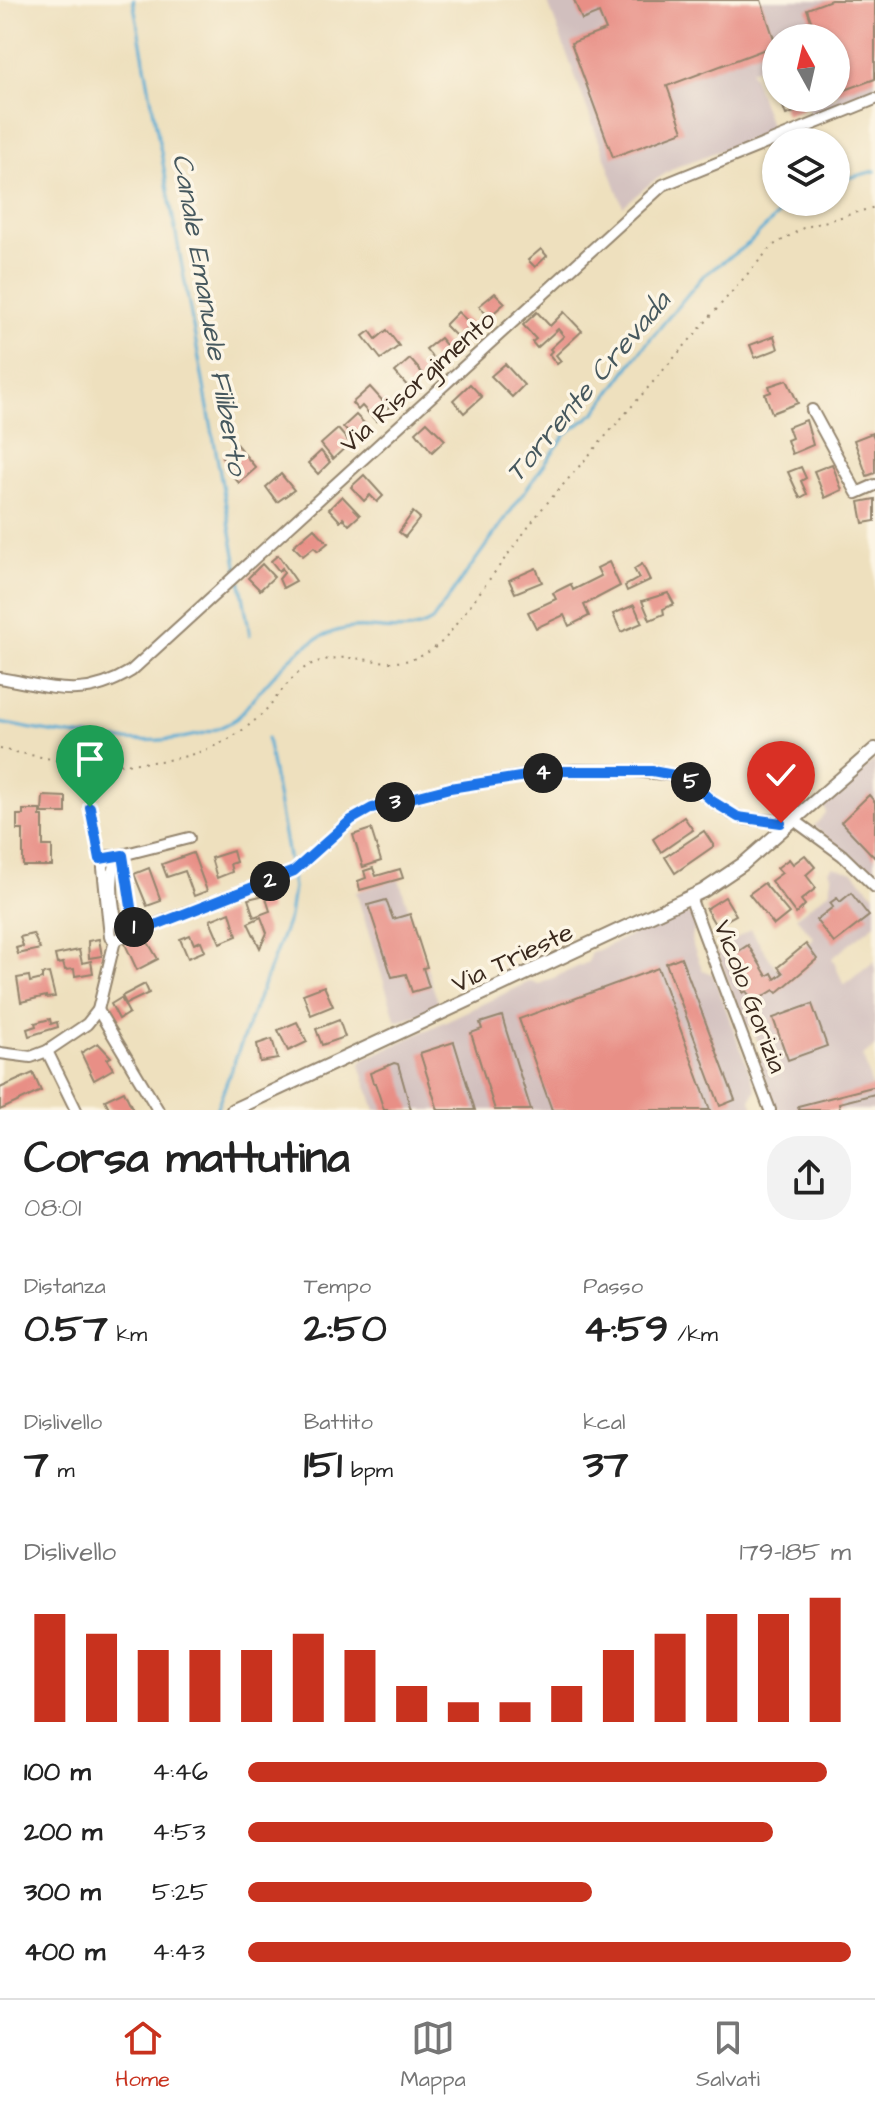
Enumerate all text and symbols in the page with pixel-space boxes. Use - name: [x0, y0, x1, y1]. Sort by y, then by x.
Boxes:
- north arrow: [762, 24, 850, 112]
- map controls: [762, 24, 850, 216]
- button: layers: [762, 128, 850, 216]
- water label: Canale Emanuele Filiberto: [162, 151, 257, 480]
- water label: Torrente Crevada: [496, 282, 681, 491]
- street label: Via Risorgimento: [332, 302, 505, 463]
- pin: [56, 725, 124, 807]
- icon: arrive: [68, 737, 112, 781]
- pin: [747, 741, 815, 823]
- pin: 4: [523, 753, 563, 793]
- icon: check: [759, 753, 803, 797]
- text: 4: [536, 757, 550, 788]
- pin: 5: [671, 762, 711, 802]
- text: 5: [683, 766, 699, 797]
- pin: 3: [375, 782, 415, 822]
- text: 3: [389, 786, 401, 817]
- pin: 2: [250, 861, 290, 901]
- text: 2: [264, 865, 276, 896]
- pin: 1: [114, 907, 154, 947]
- text: 1: [133, 911, 135, 942]
- street label: Via Trieste: [446, 914, 579, 1002]
- street label: Vicolo Gorizia: [704, 915, 796, 1078]
- text: Corsa mattutina: [24, 1129, 350, 1190]
- button: share: [767, 1136, 851, 1220]
- text: 08:01: [24, 1190, 81, 1226]
- text: Distanza: [24, 1271, 106, 1302]
- text: Tempo: [304, 1271, 371, 1302]
- text: Passo: [583, 1271, 643, 1302]
- text: 0.57: [24, 1302, 108, 1357]
- text: 2:50: [304, 1302, 387, 1357]
- text: 4:59: [583, 1302, 668, 1357]
- text: km: [108, 1319, 147, 1350]
- text: /km: [668, 1319, 718, 1350]
- text: Dislivello: [24, 1407, 102, 1438]
- text: Battito: [304, 1407, 373, 1438]
- text: kcal: [583, 1407, 625, 1438]
- text: 7: [24, 1438, 49, 1493]
- text: 151: [304, 1438, 342, 1493]
- text: 37: [583, 1438, 628, 1493]
- text: m: [49, 1455, 75, 1486]
- text: bpm: [342, 1455, 393, 1486]
- text: Dislivello: [24, 1534, 116, 1570]
- text: 179–185 m: [740, 1534, 851, 1570]
- text: 100 m: [24, 1754, 91, 1790]
- text: 4:46: [152, 1754, 208, 1790]
- text: 200 m: [24, 1814, 102, 1850]
- text: 4:53: [152, 1814, 206, 1850]
- text: 300 m: [24, 1874, 101, 1910]
- text: 5:25: [152, 1874, 208, 1910]
- text: 400 m: [24, 1934, 105, 1970]
- text: 4:43: [152, 1934, 205, 1970]
- tab: Home: [115, 2016, 170, 2095]
- tab: Mappa: [401, 2016, 466, 2095]
- tab: Salvati: [696, 2016, 760, 2095]

